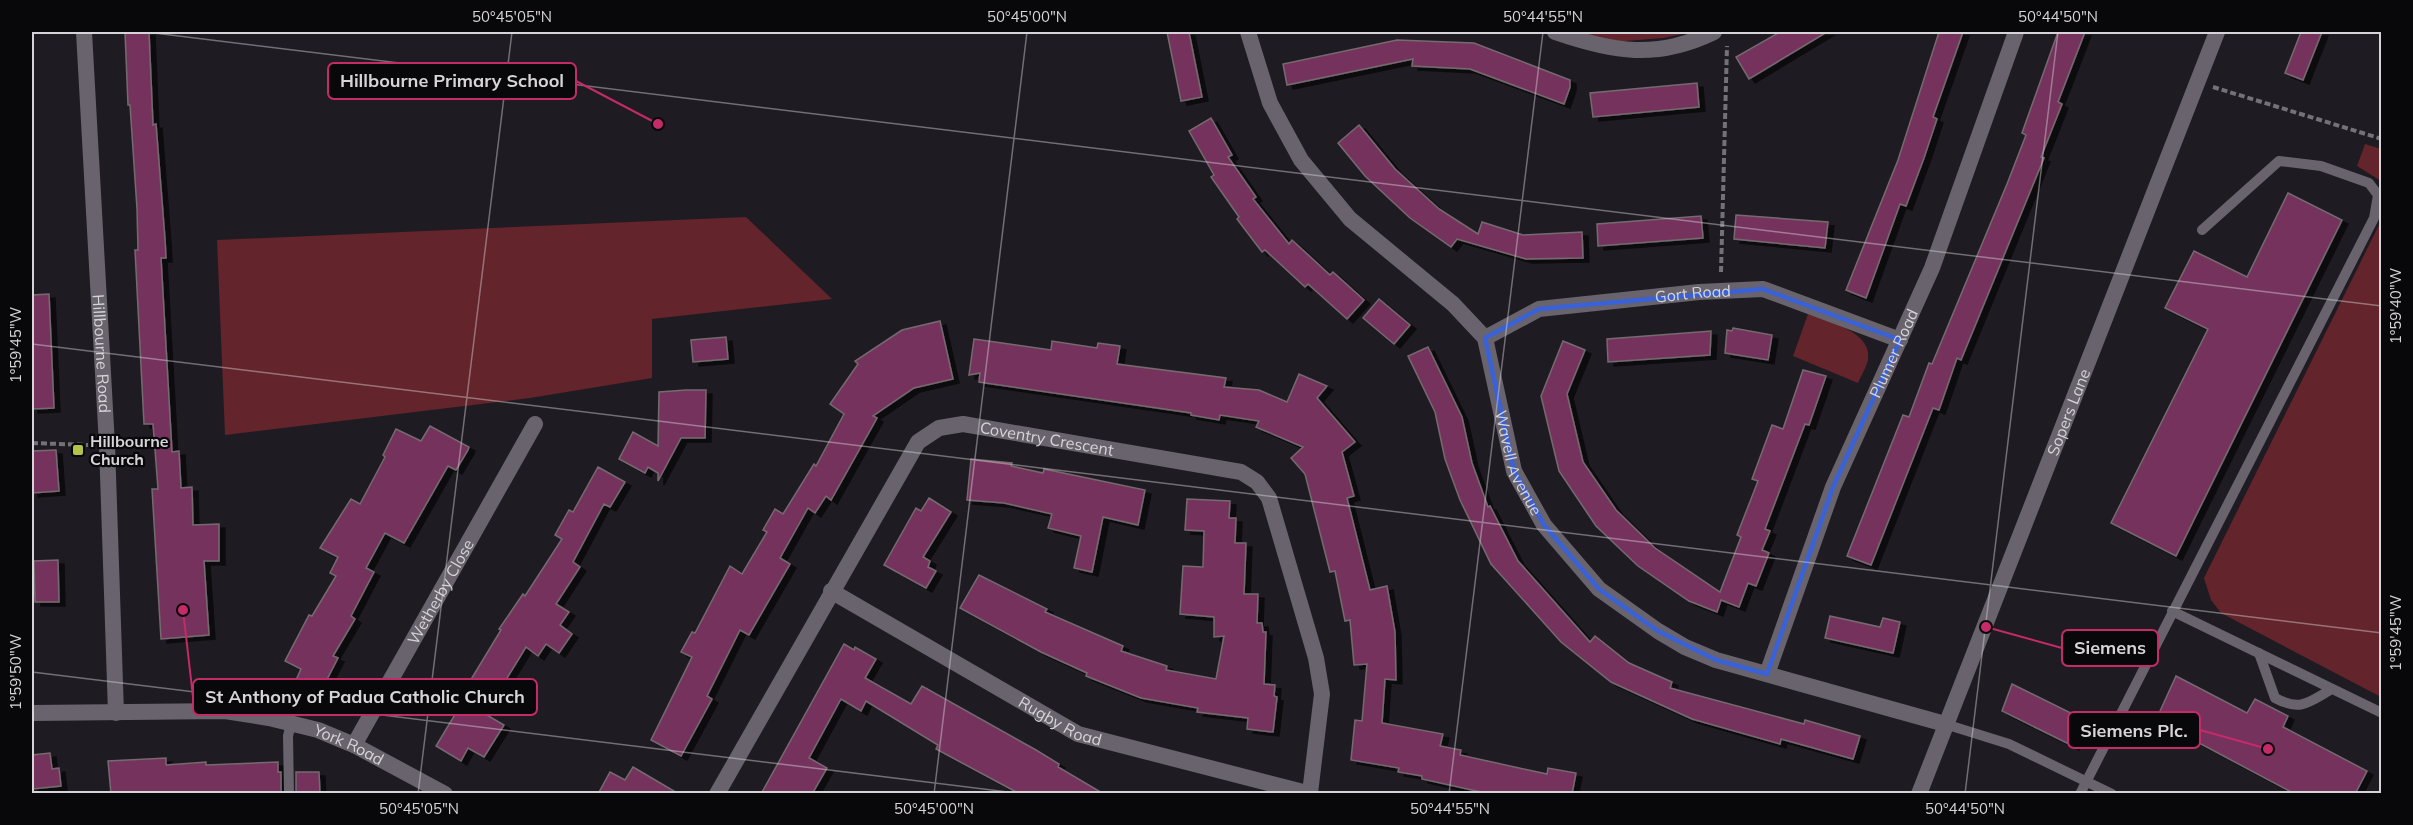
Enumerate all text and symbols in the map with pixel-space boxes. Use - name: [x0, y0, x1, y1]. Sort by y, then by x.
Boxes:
- text: 50°45'05"N: [472, 7, 552, 26]
- text: 50°45'00"N: [987, 7, 1067, 26]
- text: 50°44'55"N: [1503, 7, 1583, 26]
- text: 50°44'50"N: [2018, 7, 2098, 26]
- callout: Hillbourne Primary School: [328, 63, 576, 99]
- text: Hillbourne Primary School: [340, 69, 564, 92]
- text: 1°59'40"W: [2386, 267, 2405, 344]
- street label: Gort Road: [1654, 281, 1731, 307]
- street label: Hillbourne Road: [89, 294, 115, 413]
- text: 1°59'45"W: [6, 306, 25, 383]
- street label: Plumer Road: [1865, 306, 1922, 401]
- street label: Sopers Lane: [2042, 366, 2094, 459]
- street label: Wavell Avenue: [1491, 408, 1547, 519]
- street label: Coventry Crescent: [978, 417, 1116, 460]
- place label: Hillbourne Church: [90, 431, 169, 469]
- marker: Hillbourne Church: [71, 443, 85, 457]
- street label: Wetherby Close: [403, 535, 478, 648]
- text: 1°59'45"W: [2386, 594, 2405, 671]
- callout: Siemens: [2062, 630, 2158, 666]
- text: 1°59'50"W: [6, 633, 25, 710]
- text: Siemens: [2074, 636, 2146, 659]
- callout: St Anthony of Padua Catholic Church: [193, 679, 537, 715]
- text: St Anthony of Padua Catholic Church: [205, 685, 525, 708]
- street label: Rugby Road: [1015, 692, 1104, 750]
- callout: Siemens Plc.: [2068, 712, 2200, 748]
- street label: York Road: [310, 719, 387, 769]
- text: Siemens Plc.: [2080, 719, 2188, 742]
- text: 50°45'05"N: [379, 799, 459, 818]
- text: 50°45'00"N: [894, 799, 974, 818]
- text: 50°44'55"N: [1410, 799, 1490, 818]
- text: 50°44'50"N: [1925, 799, 2005, 818]

